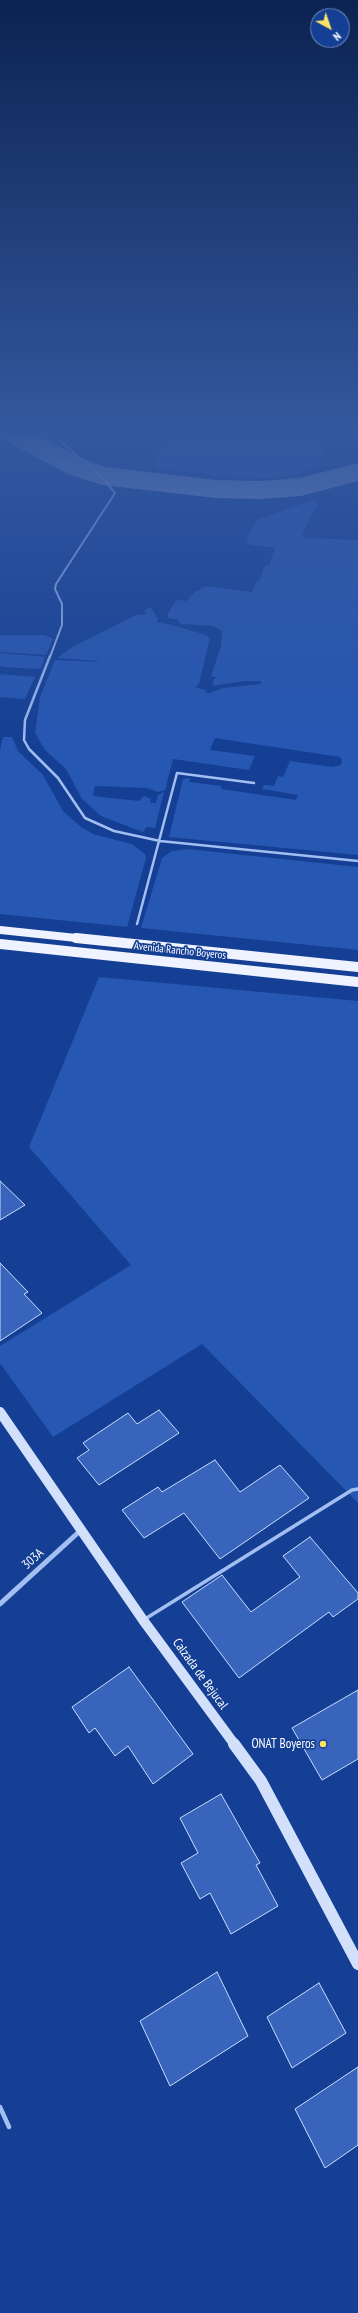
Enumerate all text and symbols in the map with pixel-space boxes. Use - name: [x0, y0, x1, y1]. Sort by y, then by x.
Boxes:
- north arrow: [310, 8, 350, 48]
- text: N: [330, 29, 344, 44]
- street label: Avenida Rancho Boyeros: [133, 940, 227, 962]
- street label: 303A: [19, 1545, 47, 1573]
- street label: Calzada de Bejucal: [169, 1635, 231, 1713]
- place label: ONAT Boyeros: [251, 1736, 315, 1752]
- marker: ONAT Boyeros: [318, 1739, 328, 1749]

